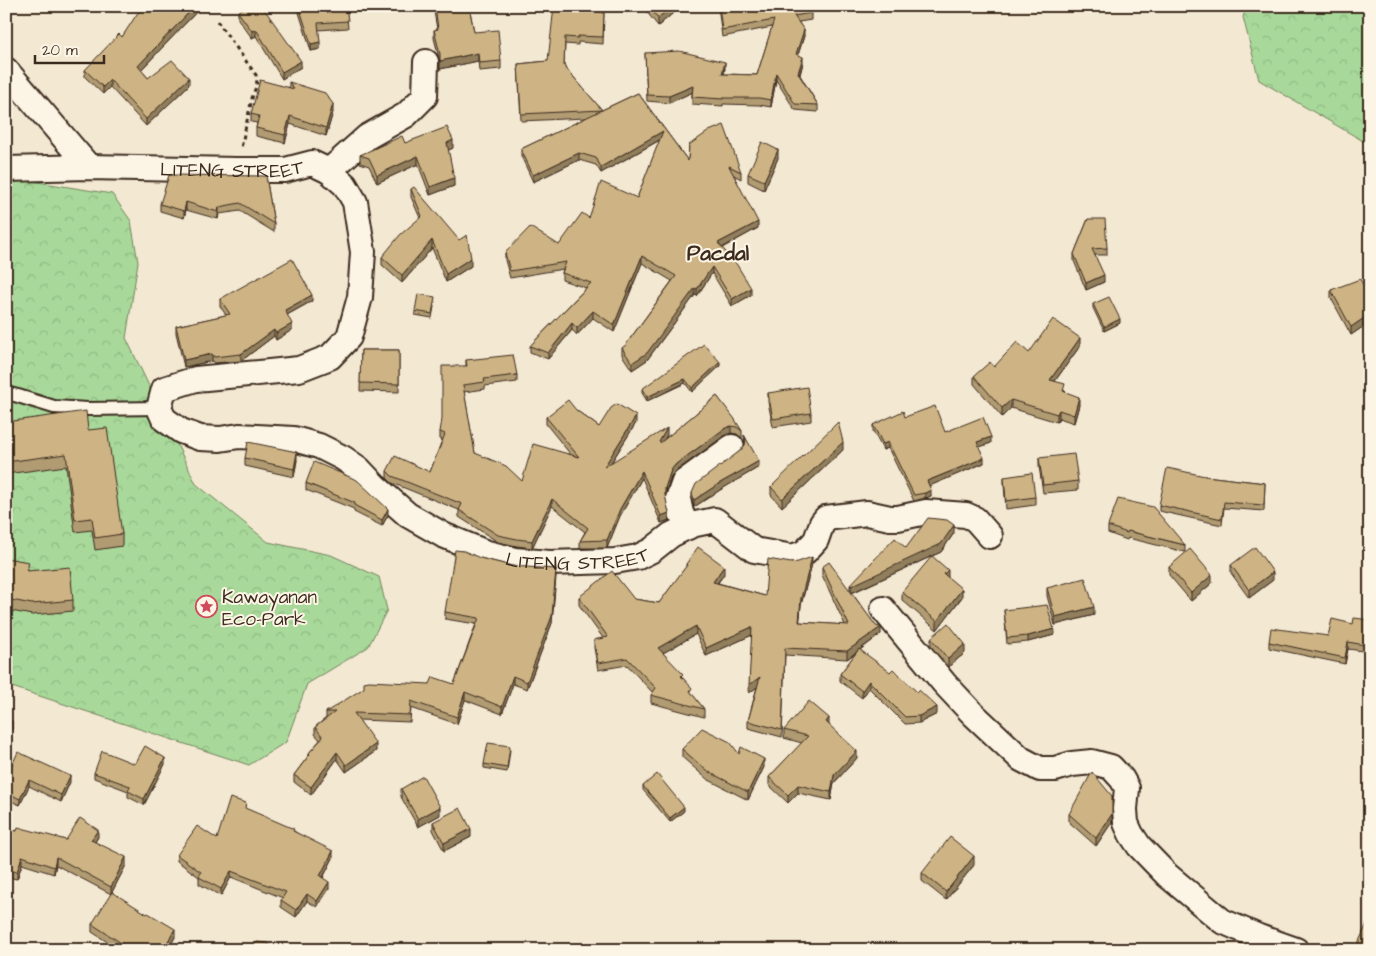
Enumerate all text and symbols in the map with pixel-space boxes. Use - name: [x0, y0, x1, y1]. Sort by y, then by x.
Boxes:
- scale bar: [35, 32, 104, 64]
- text: 20 m: [42, 40, 78, 61]
- street label: LITENG STREET: [160, 154, 307, 186]
- district label: Pacdal: [687, 239, 750, 268]
- street label: LITENG STREET: [503, 541, 655, 578]
- place label: Kawayanan Eco-Park: [222, 584, 317, 633]
- place icon: Kawayanan Eco-Park: [194, 595, 218, 619]

